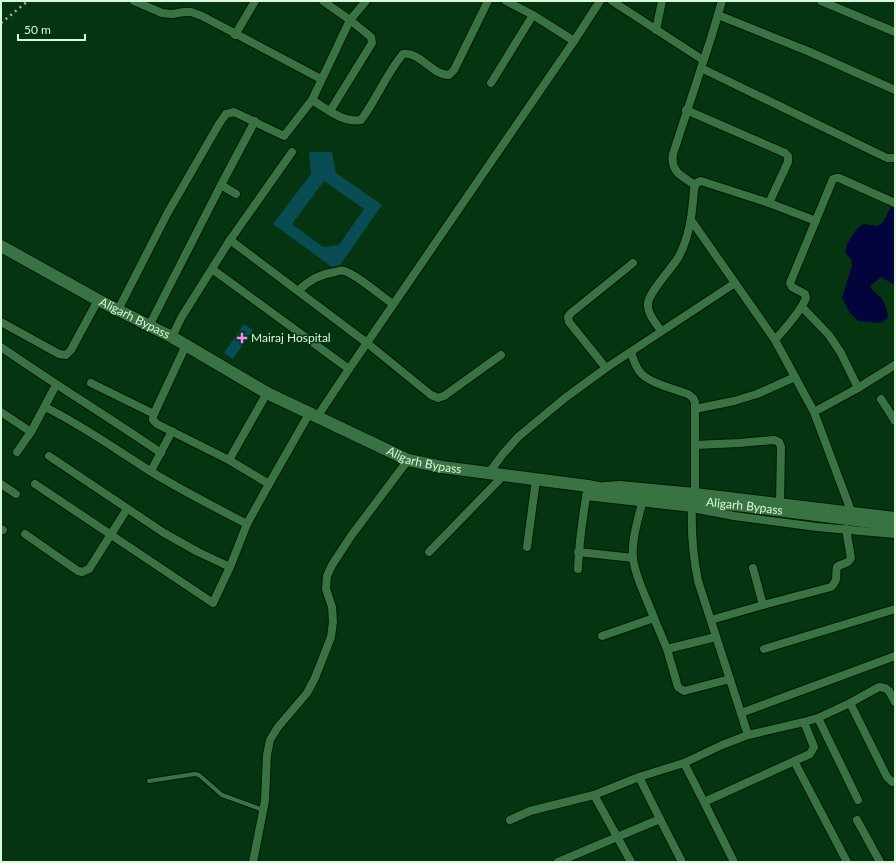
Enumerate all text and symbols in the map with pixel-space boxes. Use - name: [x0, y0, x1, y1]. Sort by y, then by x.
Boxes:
- scale bar: [18, 16, 85, 42]
- text: 50 m: [24, 22, 51, 37]
- street label: Aligarh Bypass: [97, 294, 173, 342]
- place label: Mairaj Hospital: [251, 330, 331, 345]
- marker: Mairaj Hospital: [236, 332, 248, 344]
- street label: Aligarh Bypass: [384, 443, 463, 476]
- street label: Aligarh Bypass: [705, 494, 784, 518]

